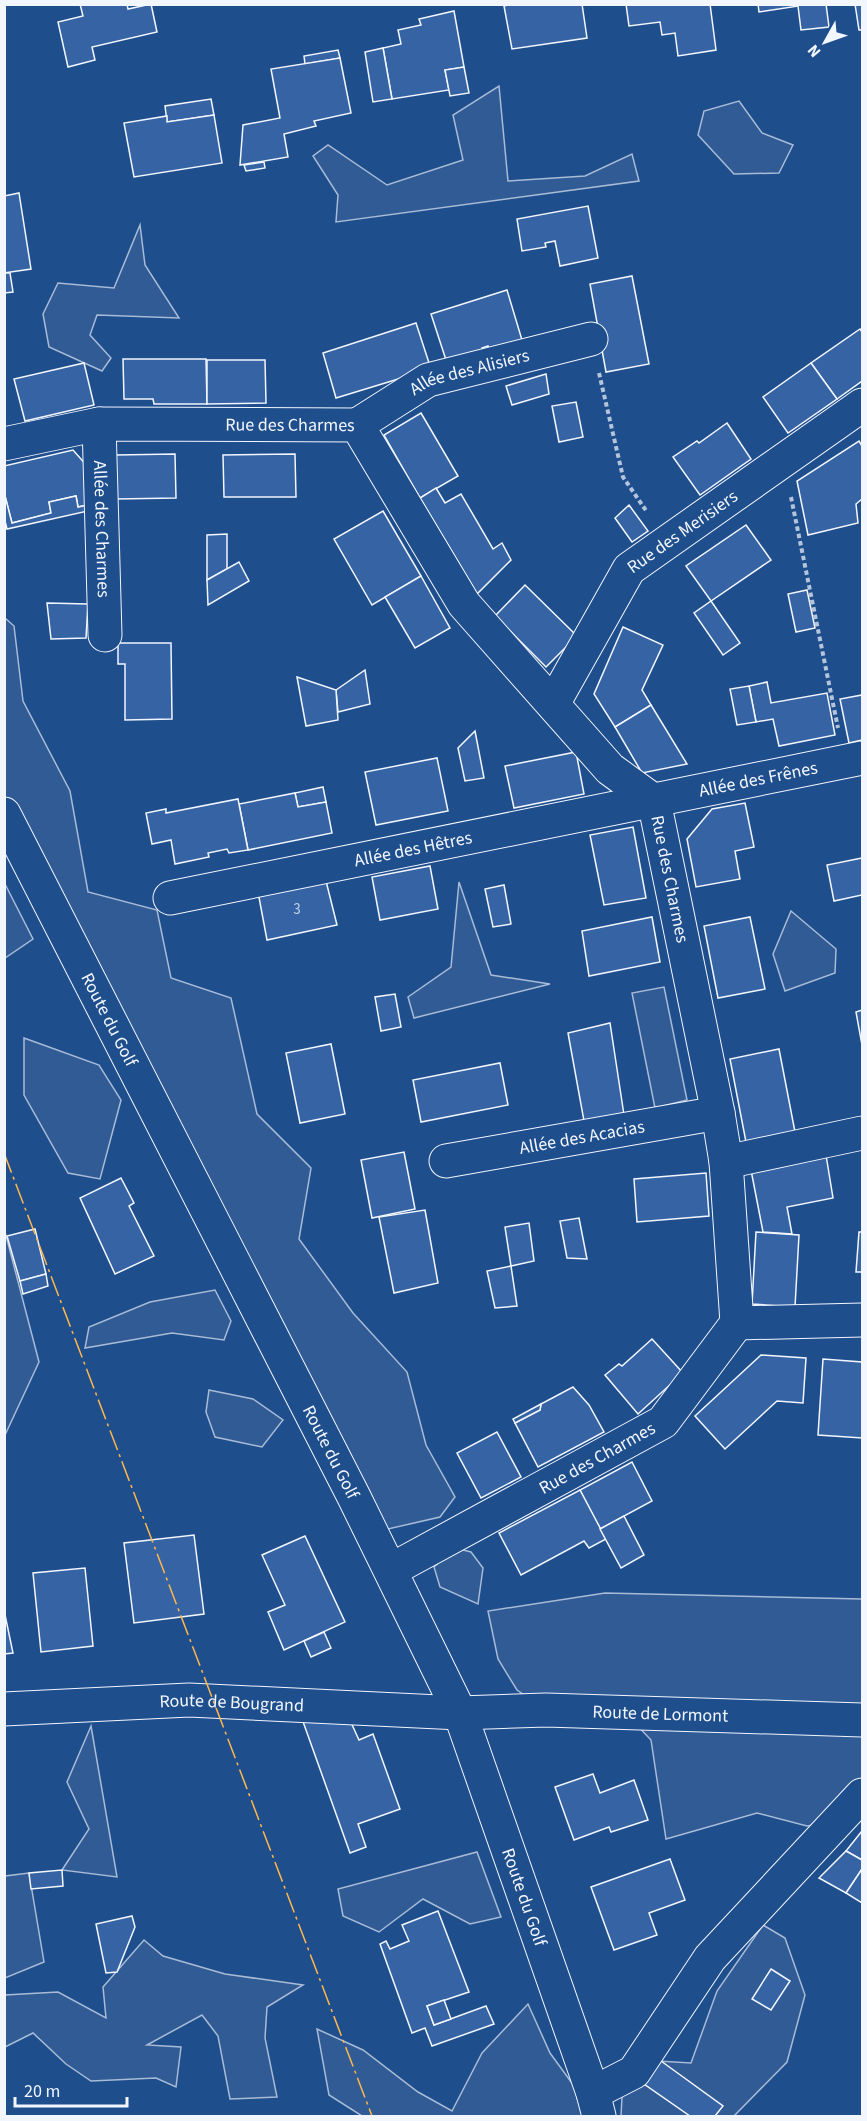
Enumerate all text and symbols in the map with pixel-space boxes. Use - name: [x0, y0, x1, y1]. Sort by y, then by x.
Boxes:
- north arrow: [795, 12, 855, 72]
- text: N: [802, 40, 826, 62]
- street label: Allée des Alisiers: [405, 343, 532, 402]
- street label: Rue des Charmes: [225, 412, 355, 438]
- street label: Allée des Charmes: [87, 460, 116, 598]
- street label: Rue des Merisiers: [622, 484, 743, 580]
- street label: Allée des Frênes: [697, 755, 820, 804]
- street label: Rue des Charmes: [644, 813, 695, 945]
- street label: Allée des Hêtres: [352, 825, 474, 873]
- house number: 3: [293, 899, 301, 920]
- street label: Route du Golf: [74, 969, 144, 1072]
- street label: Allée des Acacias: [517, 1114, 647, 1161]
- street label: Route du Golf: [296, 1401, 365, 1504]
- street label: Rue des Charmes: [535, 1416, 660, 1501]
- street label: Route de Bougrand: [159, 1688, 305, 1718]
- street label: Route de Lormont: [592, 1699, 729, 1729]
- street label: Route du Golf: [495, 1845, 553, 1950]
- scale bar: [15, 2070, 128, 2108]
- text: 20 m: [24, 2079, 60, 2104]

